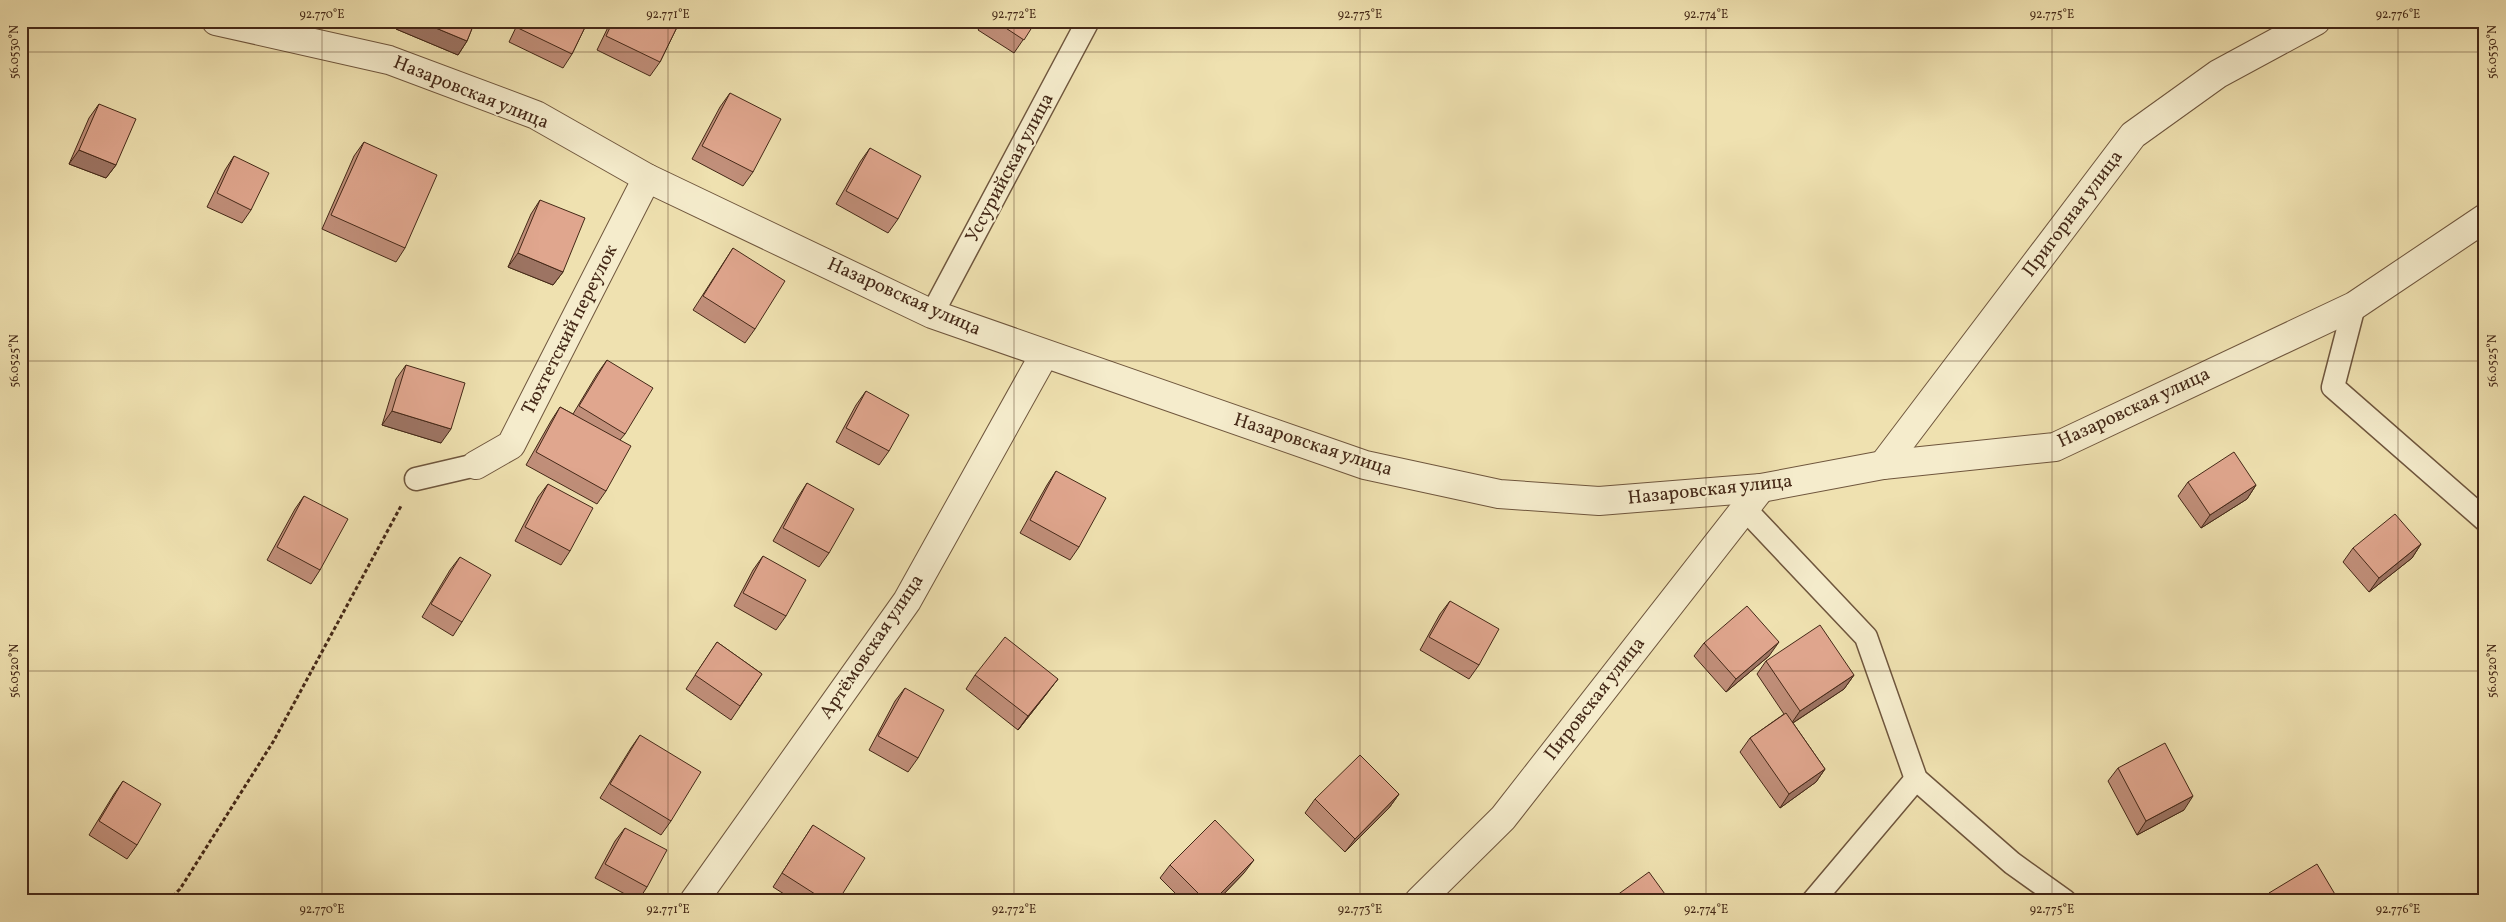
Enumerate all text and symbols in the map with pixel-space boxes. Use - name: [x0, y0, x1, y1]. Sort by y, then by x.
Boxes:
- text: 92.770°E: [299, 7, 345, 23]
- text: 92.771°E: [646, 7, 690, 23]
- text: 92.772°E: [992, 7, 1036, 23]
- text: 92.773°E: [1338, 7, 1382, 23]
- text: 92.774°E: [1684, 7, 1728, 23]
- text: 92.775°E: [2030, 7, 2074, 23]
- text: 92.776°E: [2376, 7, 2420, 23]
- text: 56.0530°N: [7, 25, 23, 79]
- text: 56.0530°N: [2485, 25, 2501, 79]
- street label: Назаровская улица: [389, 50, 553, 136]
- street label: Уссурийская улица: [960, 89, 1060, 247]
- street label: Пригорная улица: [2017, 145, 2129, 283]
- street label: Тюхтетский переулок: [516, 240, 624, 420]
- street label: Назаровская улица: [823, 251, 985, 343]
- text: 56.0525°N: [7, 334, 23, 388]
- text: 56.0525°N: [2485, 334, 2501, 388]
- street label: Назаровская улица: [2053, 361, 2215, 455]
- street label: Назаровская улица: [1230, 407, 1396, 483]
- street label: Назаровская улица: [1626, 468, 1794, 512]
- street label: Артёмовская улица: [814, 569, 930, 725]
- street label: Пировская улица: [1538, 632, 1652, 766]
- text: 56.0520°N: [7, 644, 23, 698]
- text: 56.0520°N: [2485, 644, 2501, 698]
- text: 92.770°E: [299, 902, 345, 918]
- text: 92.771°E: [646, 902, 690, 918]
- text: 92.772°E: [992, 902, 1036, 918]
- text: 92.773°E: [1338, 902, 1382, 918]
- text: 92.774°E: [1684, 902, 1728, 918]
- text: 92.775°E: [2030, 902, 2074, 918]
- text: 92.776°E: [2376, 902, 2420, 918]

